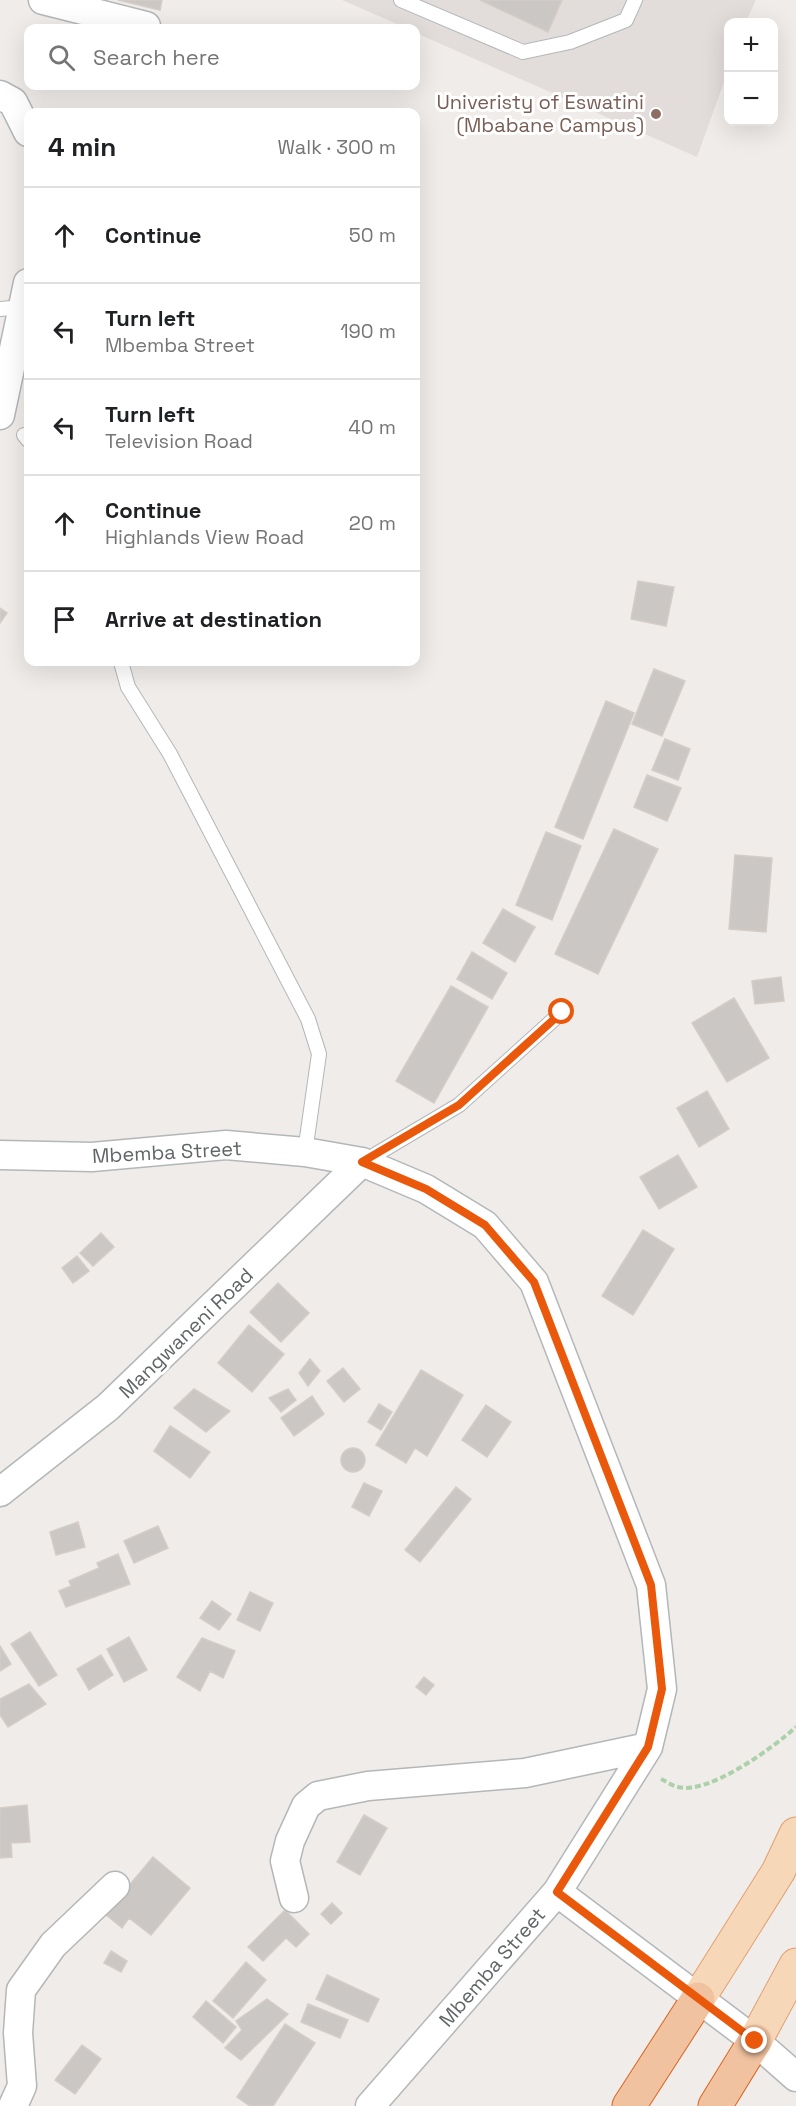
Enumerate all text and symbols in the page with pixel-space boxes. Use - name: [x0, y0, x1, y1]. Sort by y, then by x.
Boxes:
- map controls: [724, 18, 778, 126]
- button: +: [724, 18, 778, 72]
- search box: [24, 24, 420, 90]
- icon: search: [45, 41, 78, 74]
- text: Search here: [93, 43, 220, 71]
- button: −: [724, 72, 778, 126]
- place label: Univeristy of Eswatini (Mbabane Campus): [436, 89, 644, 138]
- marker: Univeristy of Eswatini (Mbabane Campus): [649, 107, 663, 121]
- text: 4 min: [48, 130, 116, 164]
- text: Walk · 300 m: [277, 134, 396, 160]
- icon: ahead: [48, 219, 81, 252]
- text: Continue: [105, 221, 201, 249]
- text: 50 m: [349, 222, 396, 248]
- text: Turn left: [105, 304, 195, 332]
- icon: left: [48, 315, 81, 348]
- text: 190 m: [340, 318, 396, 344]
- text: Mbemba Street: [105, 332, 255, 358]
- text: Turn left: [105, 400, 195, 428]
- icon: left: [48, 411, 81, 444]
- text: 40 m: [348, 414, 396, 440]
- text: Television Road: [105, 428, 253, 454]
- text: Continue: [105, 496, 201, 524]
- icon: ahead: [48, 507, 81, 540]
- text: 20 m: [349, 510, 396, 536]
- text: Highlands View Road: [105, 524, 304, 550]
- icon: arrive: [48, 603, 81, 636]
- text: Arrive at destination: [105, 605, 322, 633]
- route start: [548, 998, 574, 1024]
- street label: Mbemba Street: [91, 1135, 243, 1169]
- street label: Mangwaneni Road: [113, 1262, 259, 1404]
- street label: Mbemba Street: [433, 1902, 551, 2032]
- route end: [741, 2027, 767, 2053]

